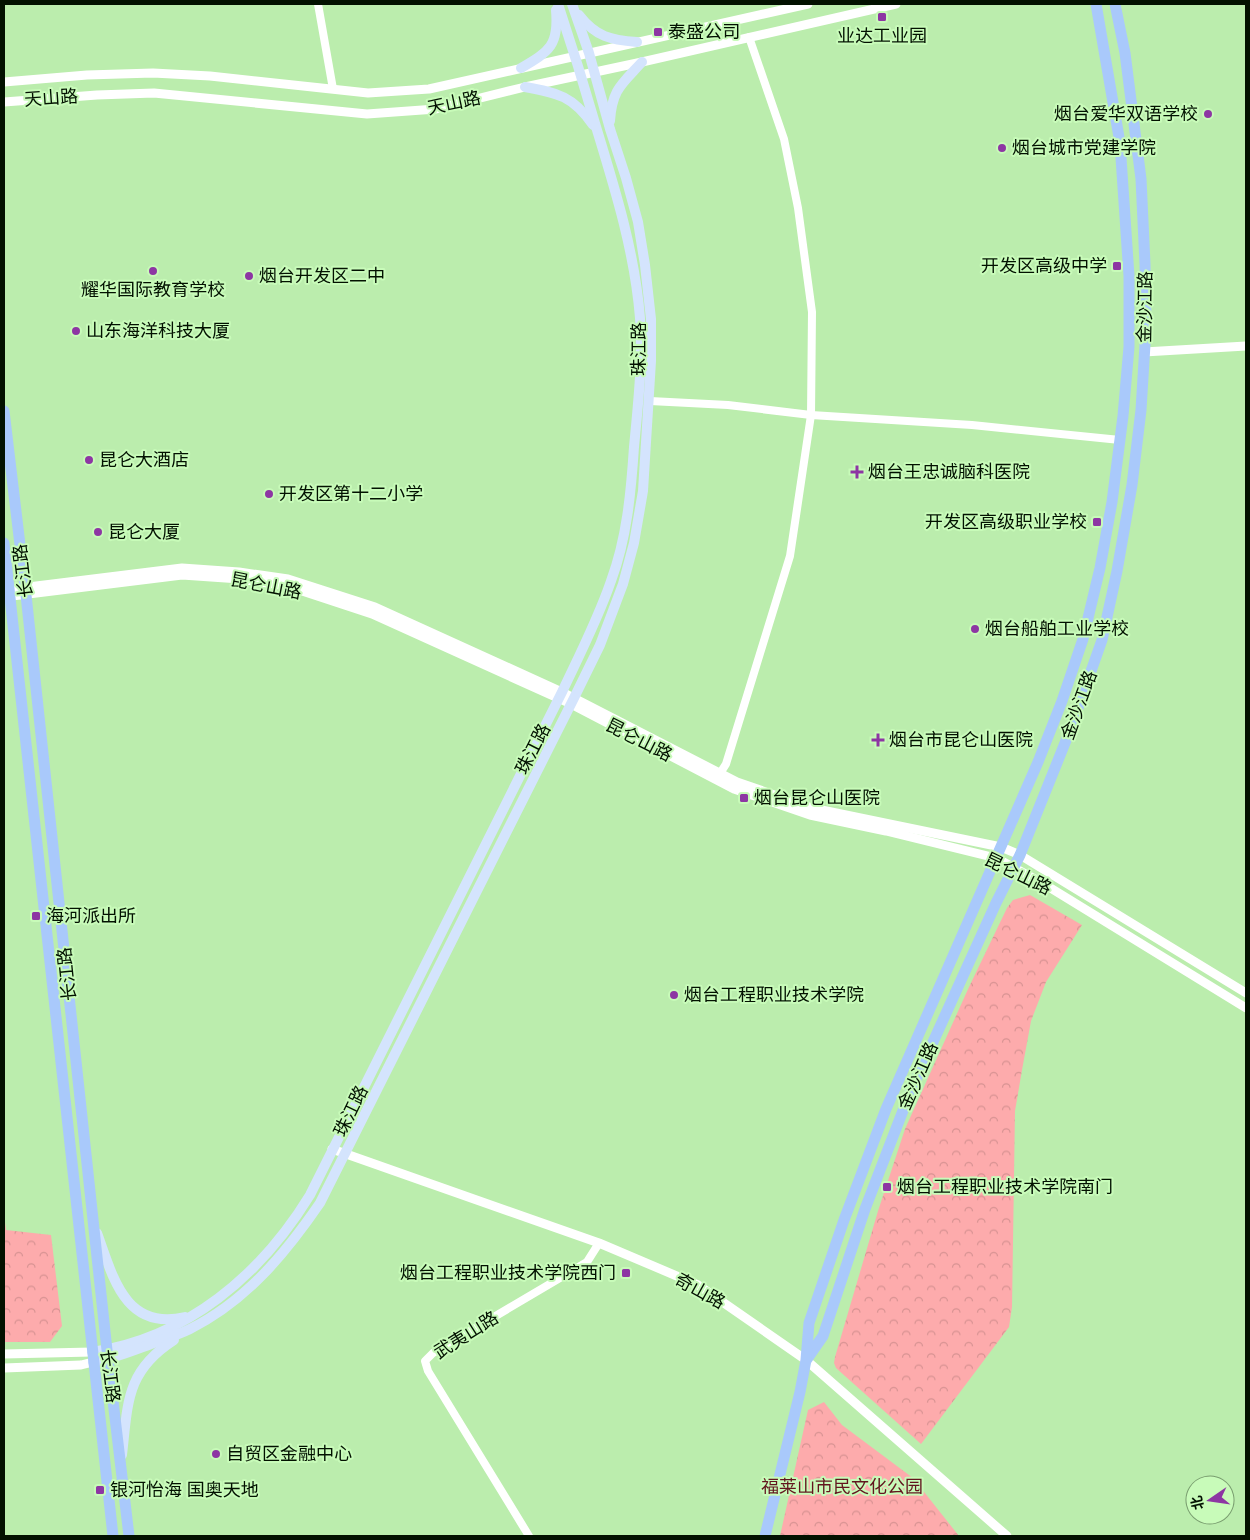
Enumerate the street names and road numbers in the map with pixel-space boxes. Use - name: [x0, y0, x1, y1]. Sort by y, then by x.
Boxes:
- street label: 天山路: [23, 84, 79, 112]
- street label: 天山路: [425, 86, 483, 120]
- street label: 金沙江路: [1132, 271, 1158, 343]
- street label: 珠江路: [627, 322, 651, 376]
- street label: 长江路: [8, 543, 38, 599]
- street label: 昆仑山路: [228, 567, 304, 605]
- street label: 金沙江路: [1055, 667, 1103, 743]
- street label: 昆仑山路: [601, 713, 677, 767]
- street label: 珠江路: [510, 719, 556, 779]
- street label: 昆仑山路: [980, 847, 1056, 901]
- street label: 长江路: [52, 946, 82, 1002]
- street label: 金沙江路: [892, 1038, 944, 1114]
- street label: 珠江路: [328, 1081, 374, 1141]
- street label: 奇山路: [671, 1267, 729, 1315]
- street label: 武夷山路: [429, 1306, 503, 1364]
- street label: 长江路: [95, 1348, 125, 1404]

